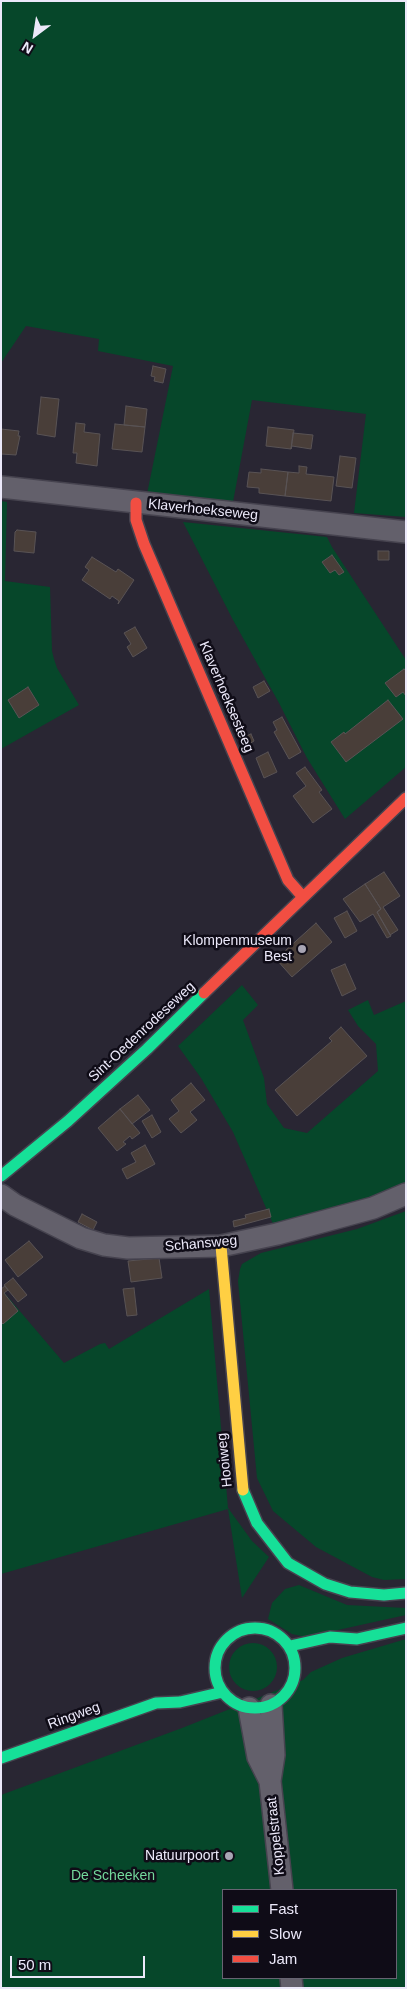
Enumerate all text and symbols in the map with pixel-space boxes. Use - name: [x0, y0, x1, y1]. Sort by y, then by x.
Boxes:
- north arrow: [10, 10, 60, 60]
- text: N: [19, 38, 36, 57]
- street label: Klaverhoekseweg: [147, 496, 259, 524]
- street label: Klaverhoeksesteeg: [195, 639, 257, 755]
- place label: Klompenmuseum Best: [183, 933, 292, 966]
- marker: Klompenmuseum Best: [296, 943, 308, 955]
- street label: Sint-Oedenrodeseweg: [85, 978, 199, 1086]
- street label: Schansweg: [164, 1232, 238, 1256]
- street label: Hooiweg: [214, 1432, 236, 1488]
- street label: Ringweg: [46, 1699, 102, 1733]
- street label: Koppelstraat: [264, 1796, 288, 1876]
- place label: Natuurpoort: [145, 1848, 219, 1864]
- marker: Natuurpoort: [223, 1850, 235, 1862]
- park label: De Scheeken: [71, 1868, 155, 1884]
- legend: [222, 1889, 397, 1979]
- text: Fast: [269, 1900, 298, 1917]
- text: Slow: [269, 1925, 302, 1942]
- scale bar: [12, 1946, 148, 1978]
- text: Jam: [269, 1950, 297, 1967]
- text: 50 m: [18, 1956, 51, 1973]

